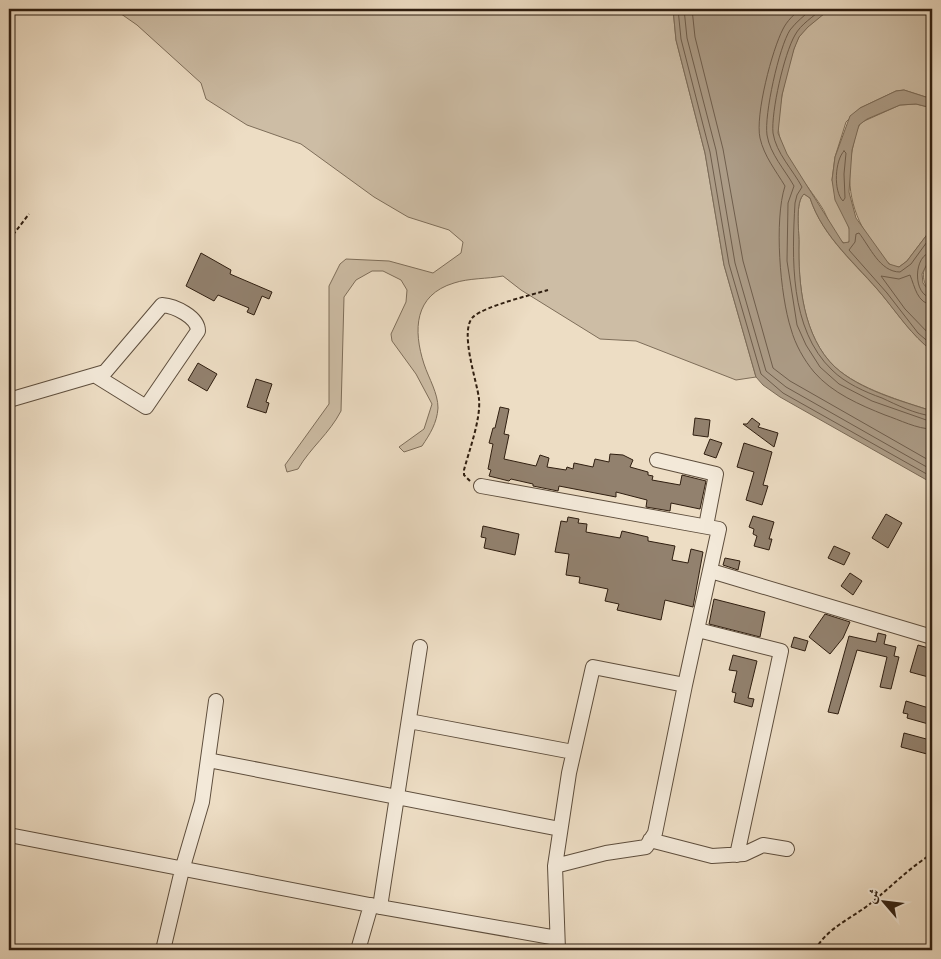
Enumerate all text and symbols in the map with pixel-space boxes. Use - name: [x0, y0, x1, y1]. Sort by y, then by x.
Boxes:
- north arrow: [858, 876, 908, 926]
- text: ش: [862, 886, 885, 907]

